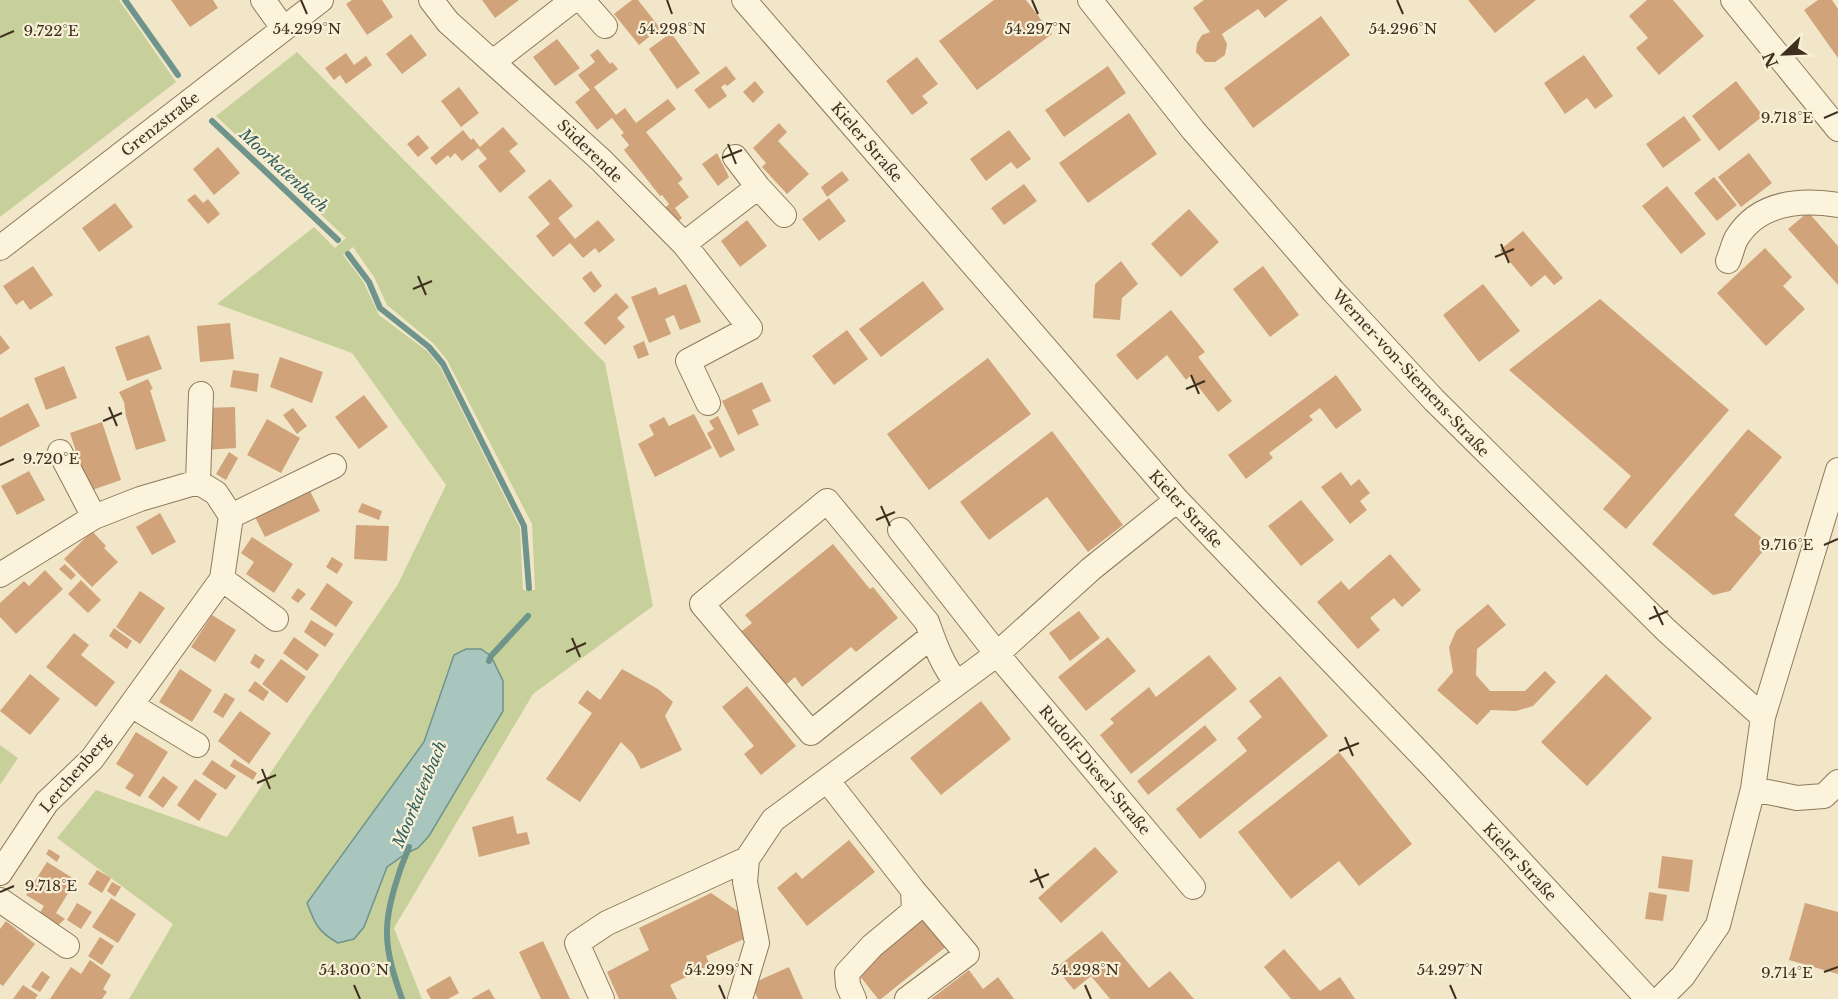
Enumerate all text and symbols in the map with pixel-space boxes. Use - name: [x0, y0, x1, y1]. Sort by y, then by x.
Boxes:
- text: 54.299°N: [273, 19, 341, 38]
- text: 54.298°N: [638, 19, 706, 38]
- text: 54.297°N: [1005, 19, 1071, 38]
- text: 54.296°N: [1369, 19, 1437, 38]
- text: 9.722°E: [23, 21, 79, 40]
- north arrow: [1754, 24, 1814, 84]
- text: N: [1758, 49, 1782, 71]
- street label: Grenzstraße: [117, 88, 203, 160]
- street label: Kieler Straße: [827, 98, 907, 186]
- text: 9.718°E: [1761, 108, 1813, 127]
- street label: Süderende: [554, 115, 626, 187]
- water label: Moorkatenbach: [235, 123, 333, 216]
- street label: Werner-von-Siemens-Straße: [1328, 285, 1494, 461]
- text: 9.720°E: [23, 449, 79, 468]
- street label: Kieler Straße: [1145, 466, 1227, 552]
- text: 9.716°E: [1761, 535, 1814, 554]
- street label: Rudolf-Diesel-Straße: [1035, 701, 1155, 839]
- street label: Lerchenberg: [36, 729, 115, 816]
- water label: Moorkatenbach: [387, 738, 450, 851]
- street label: Kieler Straße: [1479, 819, 1561, 905]
- text: 9.718°E: [25, 876, 77, 895]
- text: 54.300°N: [319, 960, 389, 979]
- text: 54.299°N: [685, 960, 753, 979]
- text: 54.298°N: [1051, 960, 1119, 979]
- text: 54.297°N: [1417, 960, 1483, 979]
- text: 9.714°E: [1761, 963, 1813, 982]

